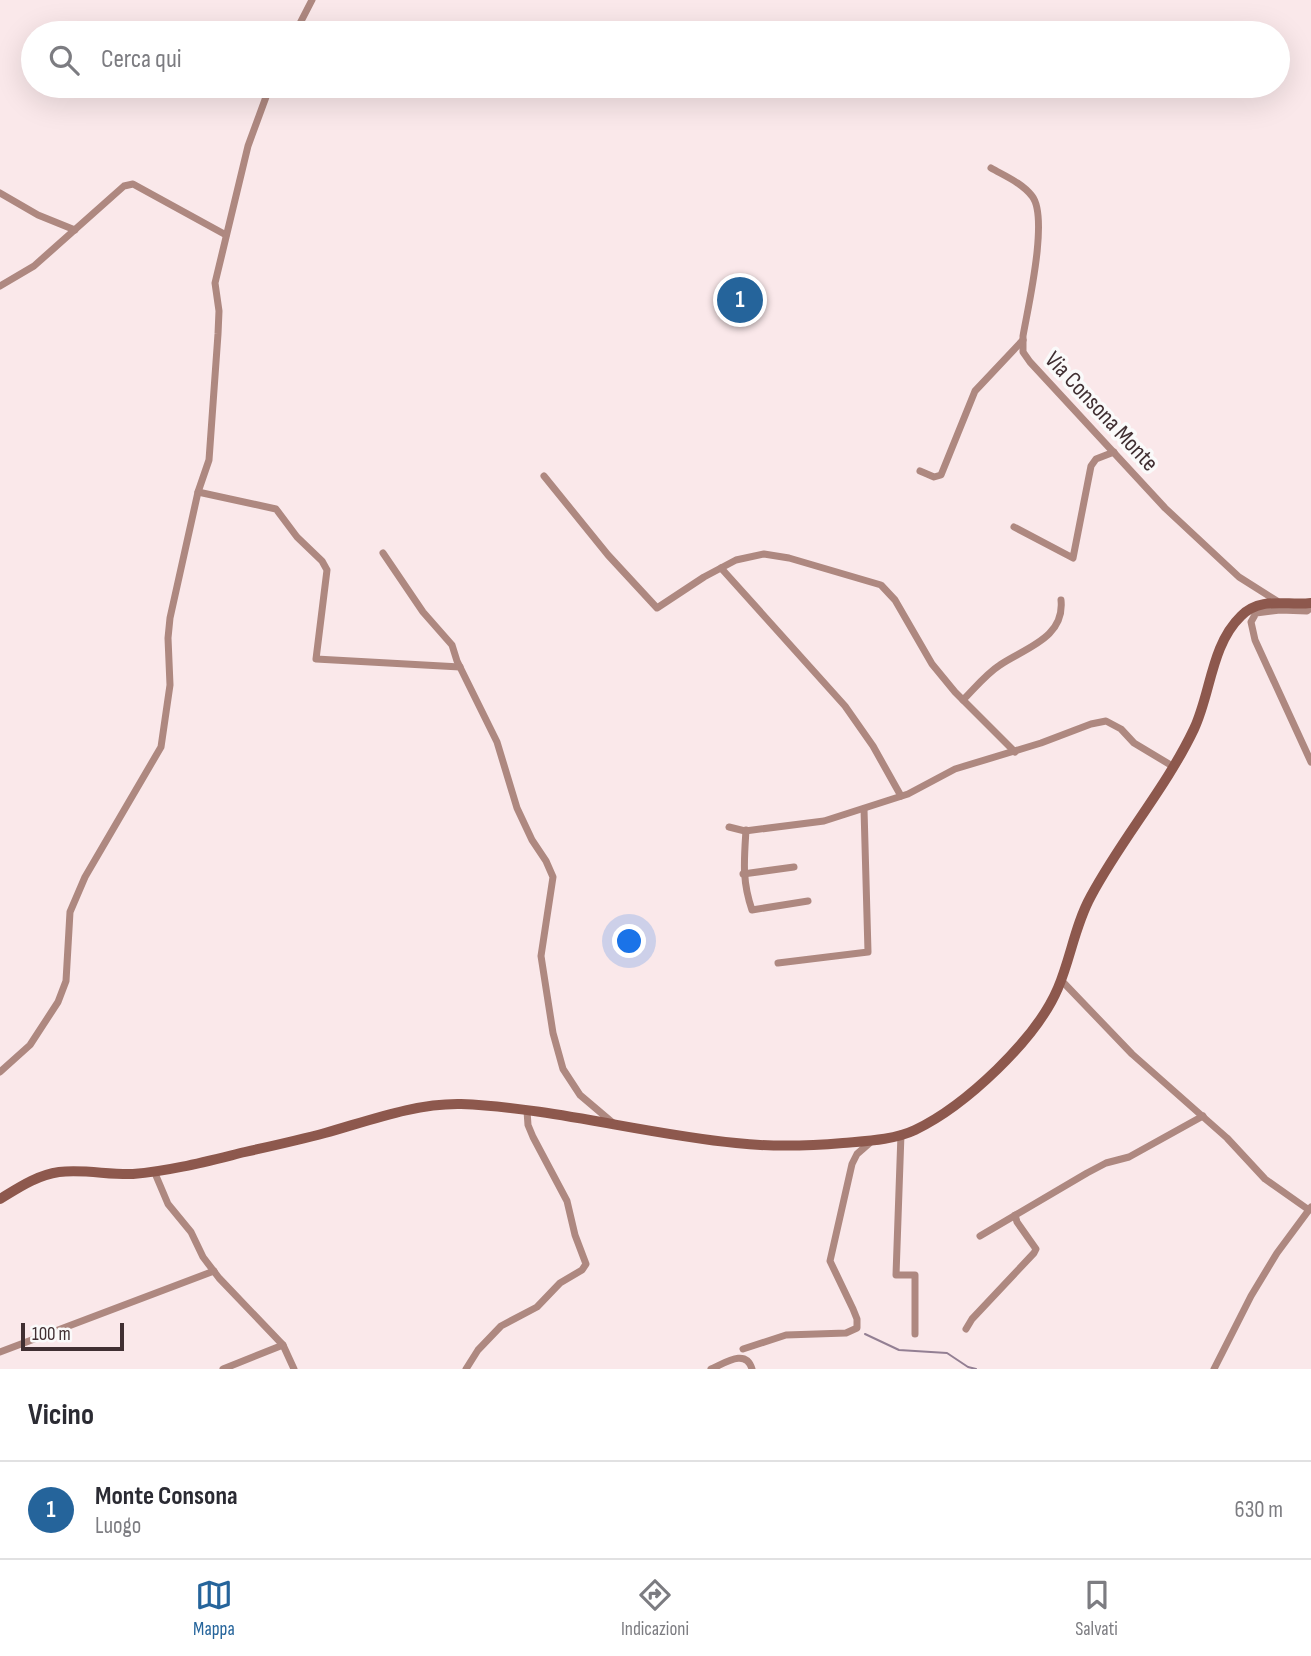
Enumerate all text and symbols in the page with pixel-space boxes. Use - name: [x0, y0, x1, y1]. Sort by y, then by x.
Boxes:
- search box: [21, 21, 1290, 98]
- icon: search: [45, 41, 83, 79]
- text: Cerca qui: [101, 44, 182, 75]
- pin: 1: [717, 274, 763, 326]
- street label: Via Consona Monte: [1039, 345, 1165, 477]
- your location: [612, 924, 646, 958]
- scale bar: [21, 1320, 124, 1352]
- text: 100 m: [32, 1323, 71, 1346]
- text: Vicino: [28, 1397, 94, 1433]
- text: Monte Consona: [95, 1481, 238, 1512]
- text: 1: [46, 1496, 56, 1524]
- text: 630 m: [1235, 1496, 1283, 1524]
- text: Luogo: [95, 1512, 141, 1540]
- tab: Mappa: [193, 1576, 235, 1641]
- tab: Indicazioni: [621, 1576, 689, 1641]
- tab: Salvati: [1075, 1576, 1118, 1641]

